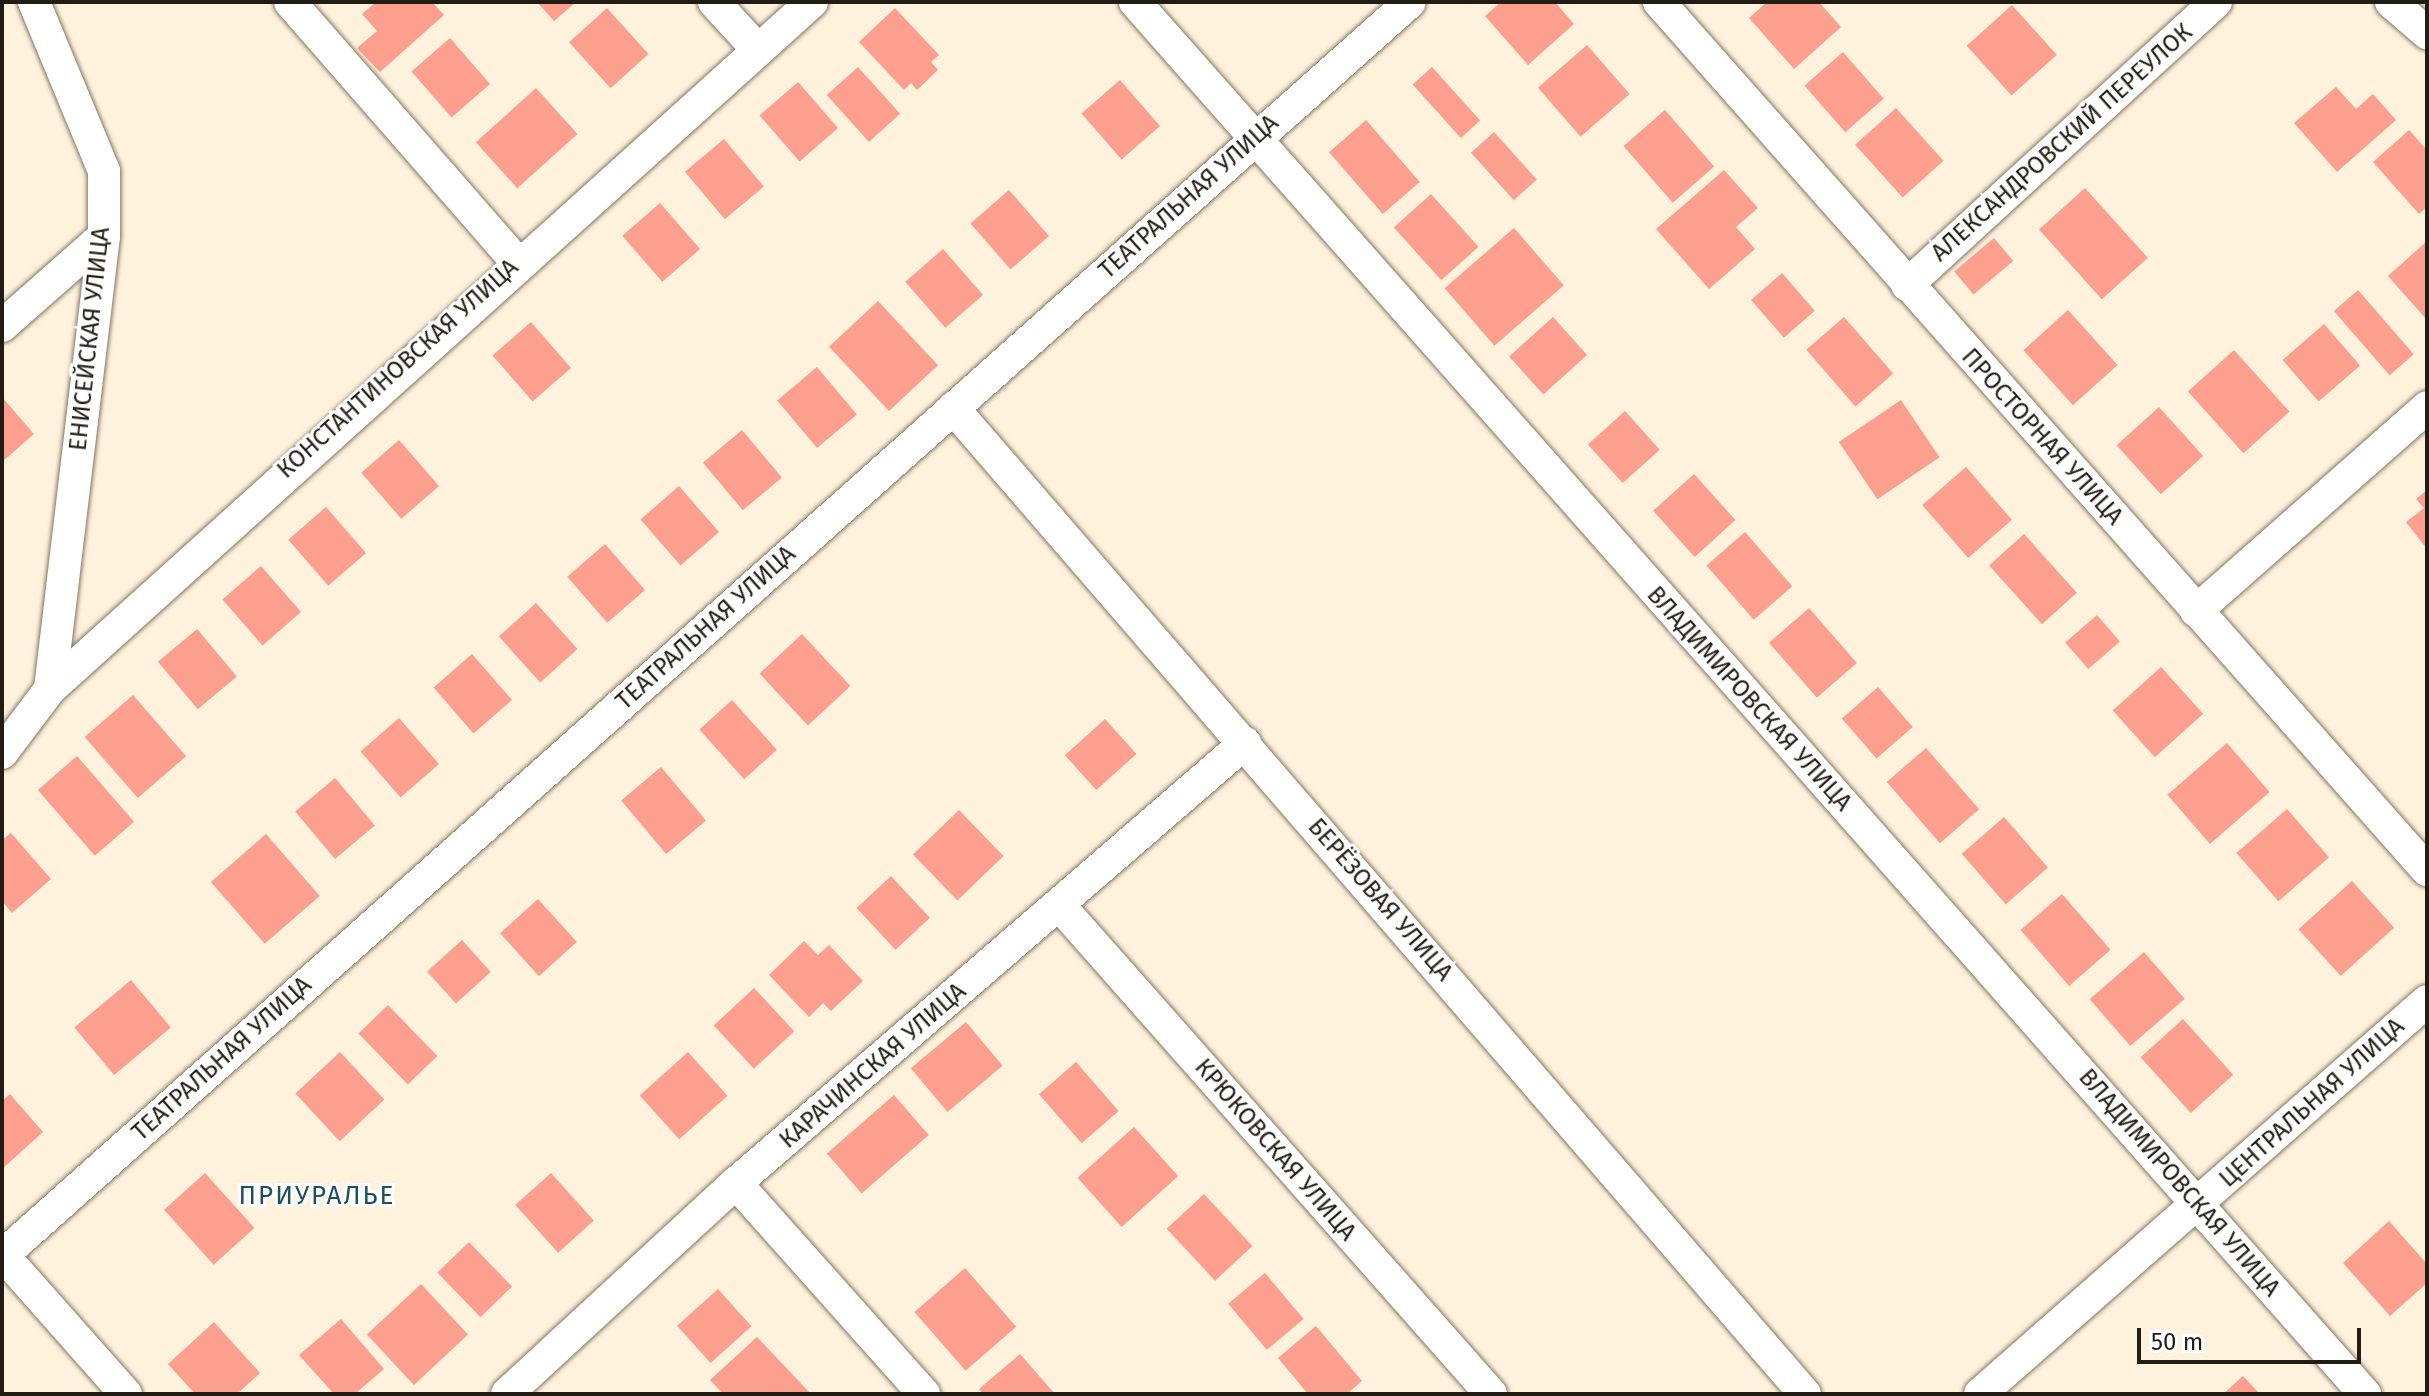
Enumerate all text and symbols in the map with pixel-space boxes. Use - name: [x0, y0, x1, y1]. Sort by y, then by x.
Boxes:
- street label: АЛЕКСАНДРОВСКИЙ ПЕРЕУЛОК: [1926, 18, 2198, 268]
- street label: ТЕАТРАЛЬНАЯ УЛИЦА: [1093, 109, 1285, 285]
- street label: ЕНИСЕЙСКАЯ УЛИЦА: [64, 226, 116, 452]
- street label: КОНСТАНТИНОВСКАЯ УЛИЦА: [272, 253, 524, 485]
- street label: ПРОСТОРНАЯ УЛИЦА: [1955, 343, 2129, 531]
- street label: ТЕАТРАЛЬНАЯ УЛИЦА: [610, 540, 802, 716]
- street label: ВЛАДИМИРОВСКАЯ УЛИЦА: [1641, 581, 1857, 817]
- street label: БЕРЁЗОВАЯ УЛИЦА: [1302, 813, 1458, 987]
- street label: ТЕАТРАЛЬНАЯ УЛИЦА: [126, 971, 318, 1147]
- street label: КАРАЧИНСКАЯ УЛИЦА: [774, 977, 972, 1155]
- street label: ЦЕНТРАЛЬНАЯ УЛИЦА: [2214, 1012, 2410, 1194]
- street label: КРЮКОВСКАЯ УЛИЦА: [1188, 1053, 1362, 1247]
- street label: ВЛАДИМИРОВСКАЯ УЛИЦА: [2072, 1063, 2286, 1303]
- district label: ПРИУРАЛЬЕ: [239, 1180, 395, 1212]
- scale bar: [2141, 1312, 2365, 1362]
- text: 50 m: [2151, 1328, 2203, 1356]

